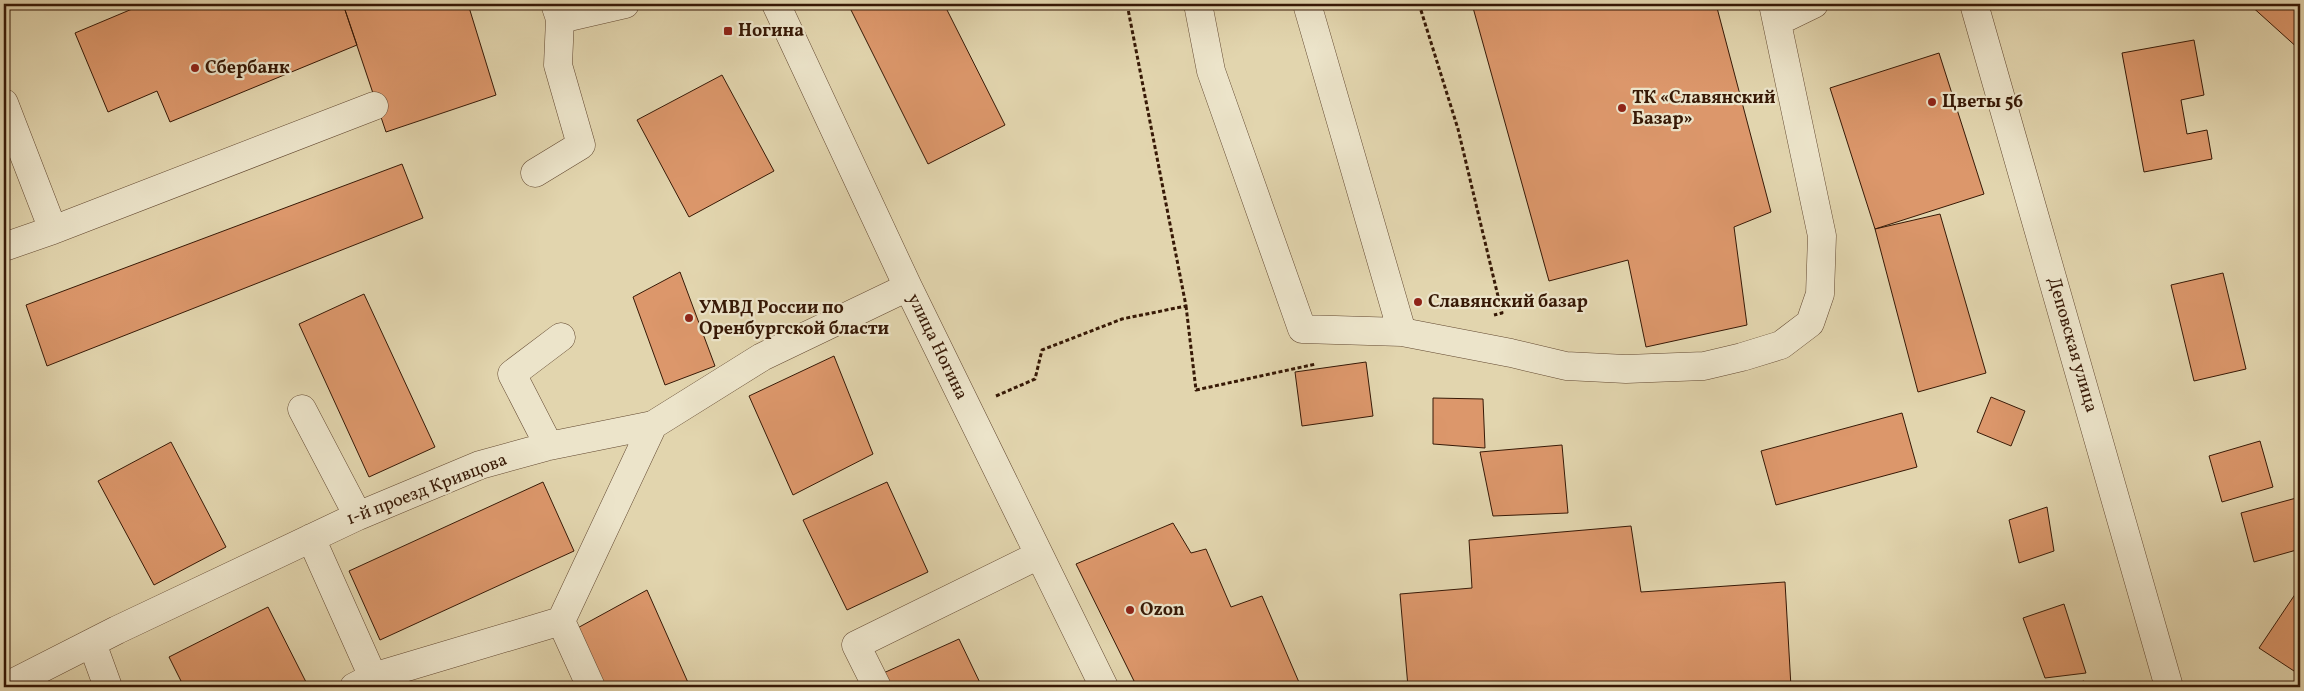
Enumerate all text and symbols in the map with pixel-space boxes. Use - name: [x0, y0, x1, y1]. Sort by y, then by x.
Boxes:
- place label: Ногина: [738, 19, 804, 44]
- marker: Ногина: [722, 25, 734, 37]
- place label: Сбербанк: [205, 56, 290, 81]
- marker: Сбербанк: [189, 62, 201, 74]
- place label: ТК «Славянский Базар»: [1632, 86, 1776, 132]
- place label: Цветы 56: [1942, 90, 2023, 115]
- marker: Цветы 56: [1926, 96, 1938, 108]
- marker: ТК «Славянский Базар»: [1616, 102, 1628, 114]
- street label: Деповская улица: [2041, 274, 2103, 416]
- street label: улица Ногина: [900, 290, 974, 404]
- place label: Славянский базар: [1428, 290, 1588, 315]
- place label: УМВД России по Оренбургской бласти: [699, 296, 889, 342]
- marker: Славянский базар: [1412, 296, 1424, 308]
- marker: УМВД России по Оренбургской бласти: [683, 312, 695, 324]
- street label: 1-й проезд Кривцова: [343, 448, 511, 532]
- place label: Ozon: [1140, 598, 1185, 623]
- marker: Ozon: [1124, 604, 1136, 616]

